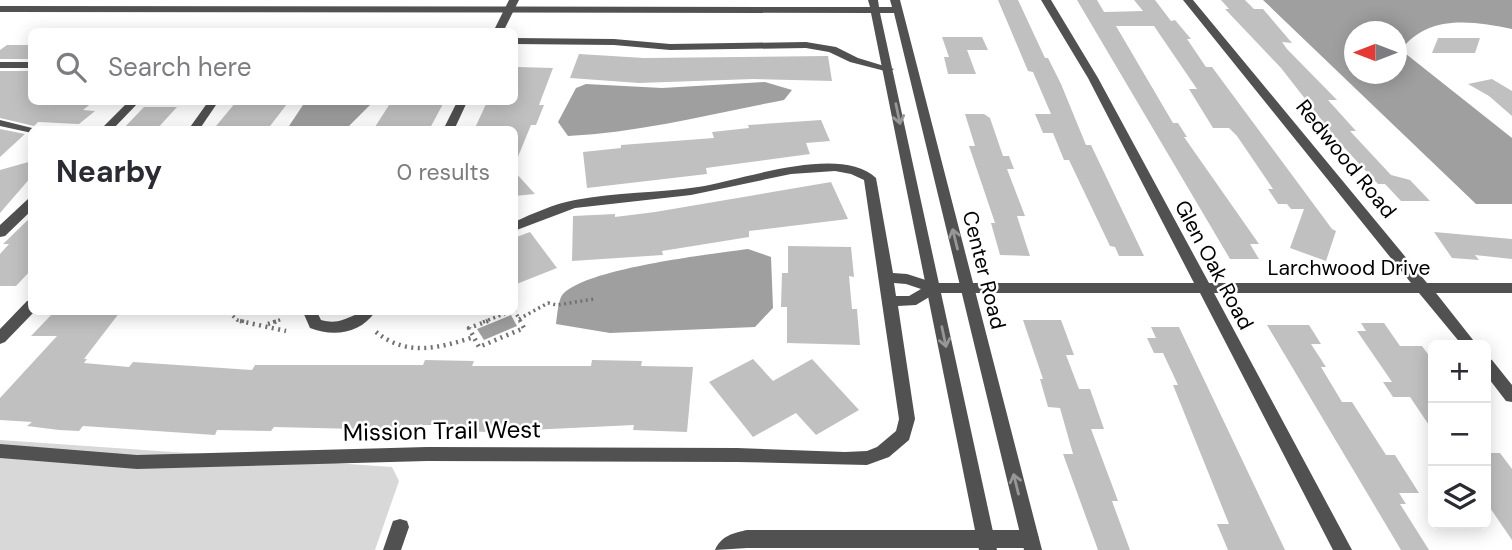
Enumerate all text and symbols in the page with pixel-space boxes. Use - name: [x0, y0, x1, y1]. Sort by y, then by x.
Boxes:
- north arrow: [1344, 21, 1407, 84]
- search box: [28, 28, 518, 105]
- icon: search: [52, 48, 90, 86]
- text: Search here: [108, 50, 251, 84]
- street label: Redwood Road: [1289, 94, 1403, 224]
- one-way arrow: [892, 102, 906, 125]
- text: Nearby: [56, 152, 162, 191]
- text: 0 results: [397, 157, 490, 187]
- street label: Glen Oak Road: [1168, 195, 1260, 335]
- street label: Center Road: [956, 208, 1012, 332]
- one-way arrow: [948, 228, 961, 251]
- street label: Larchwood Drive: [1268, 254, 1431, 282]
- one-way arrow: [938, 325, 952, 348]
- map controls: [1428, 340, 1491, 529]
- button: +: [1428, 340, 1491, 403]
- button: −: [1428, 403, 1491, 466]
- street label: Mission Trail West: [343, 413, 541, 448]
- button: layers: [1428, 466, 1491, 529]
- one-way arrow: [1009, 473, 1022, 496]

